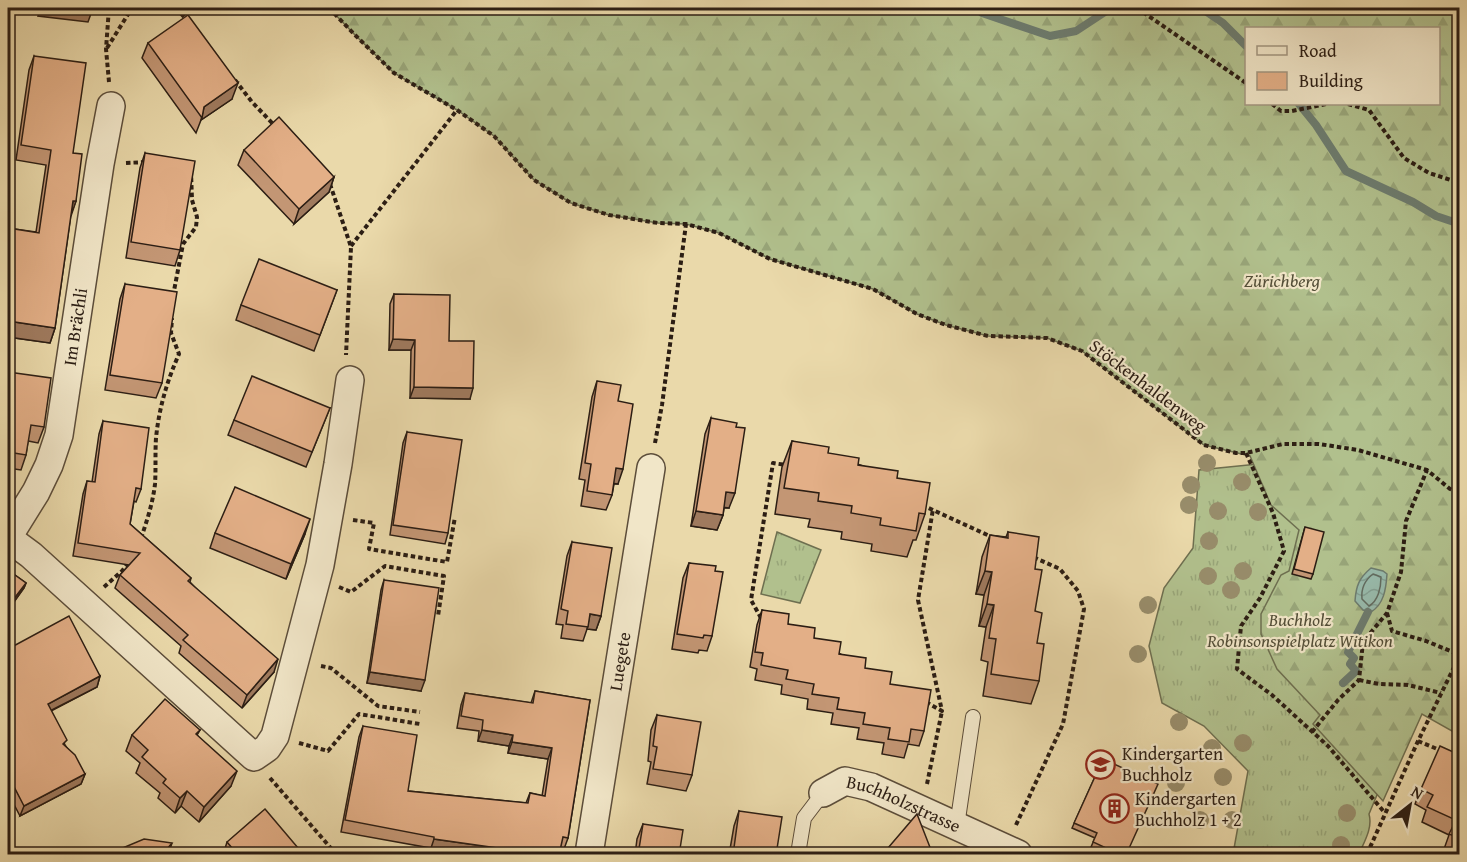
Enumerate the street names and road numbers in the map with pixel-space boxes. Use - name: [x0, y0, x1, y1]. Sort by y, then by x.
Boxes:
- street label: Im Brächli: [56, 286, 94, 367]
- street label: Stöckenhaldenweg: [1084, 332, 1213, 439]
- street label: Luegete: [601, 630, 637, 693]
- street label: Buchholzstrasse: [844, 768, 965, 839]

